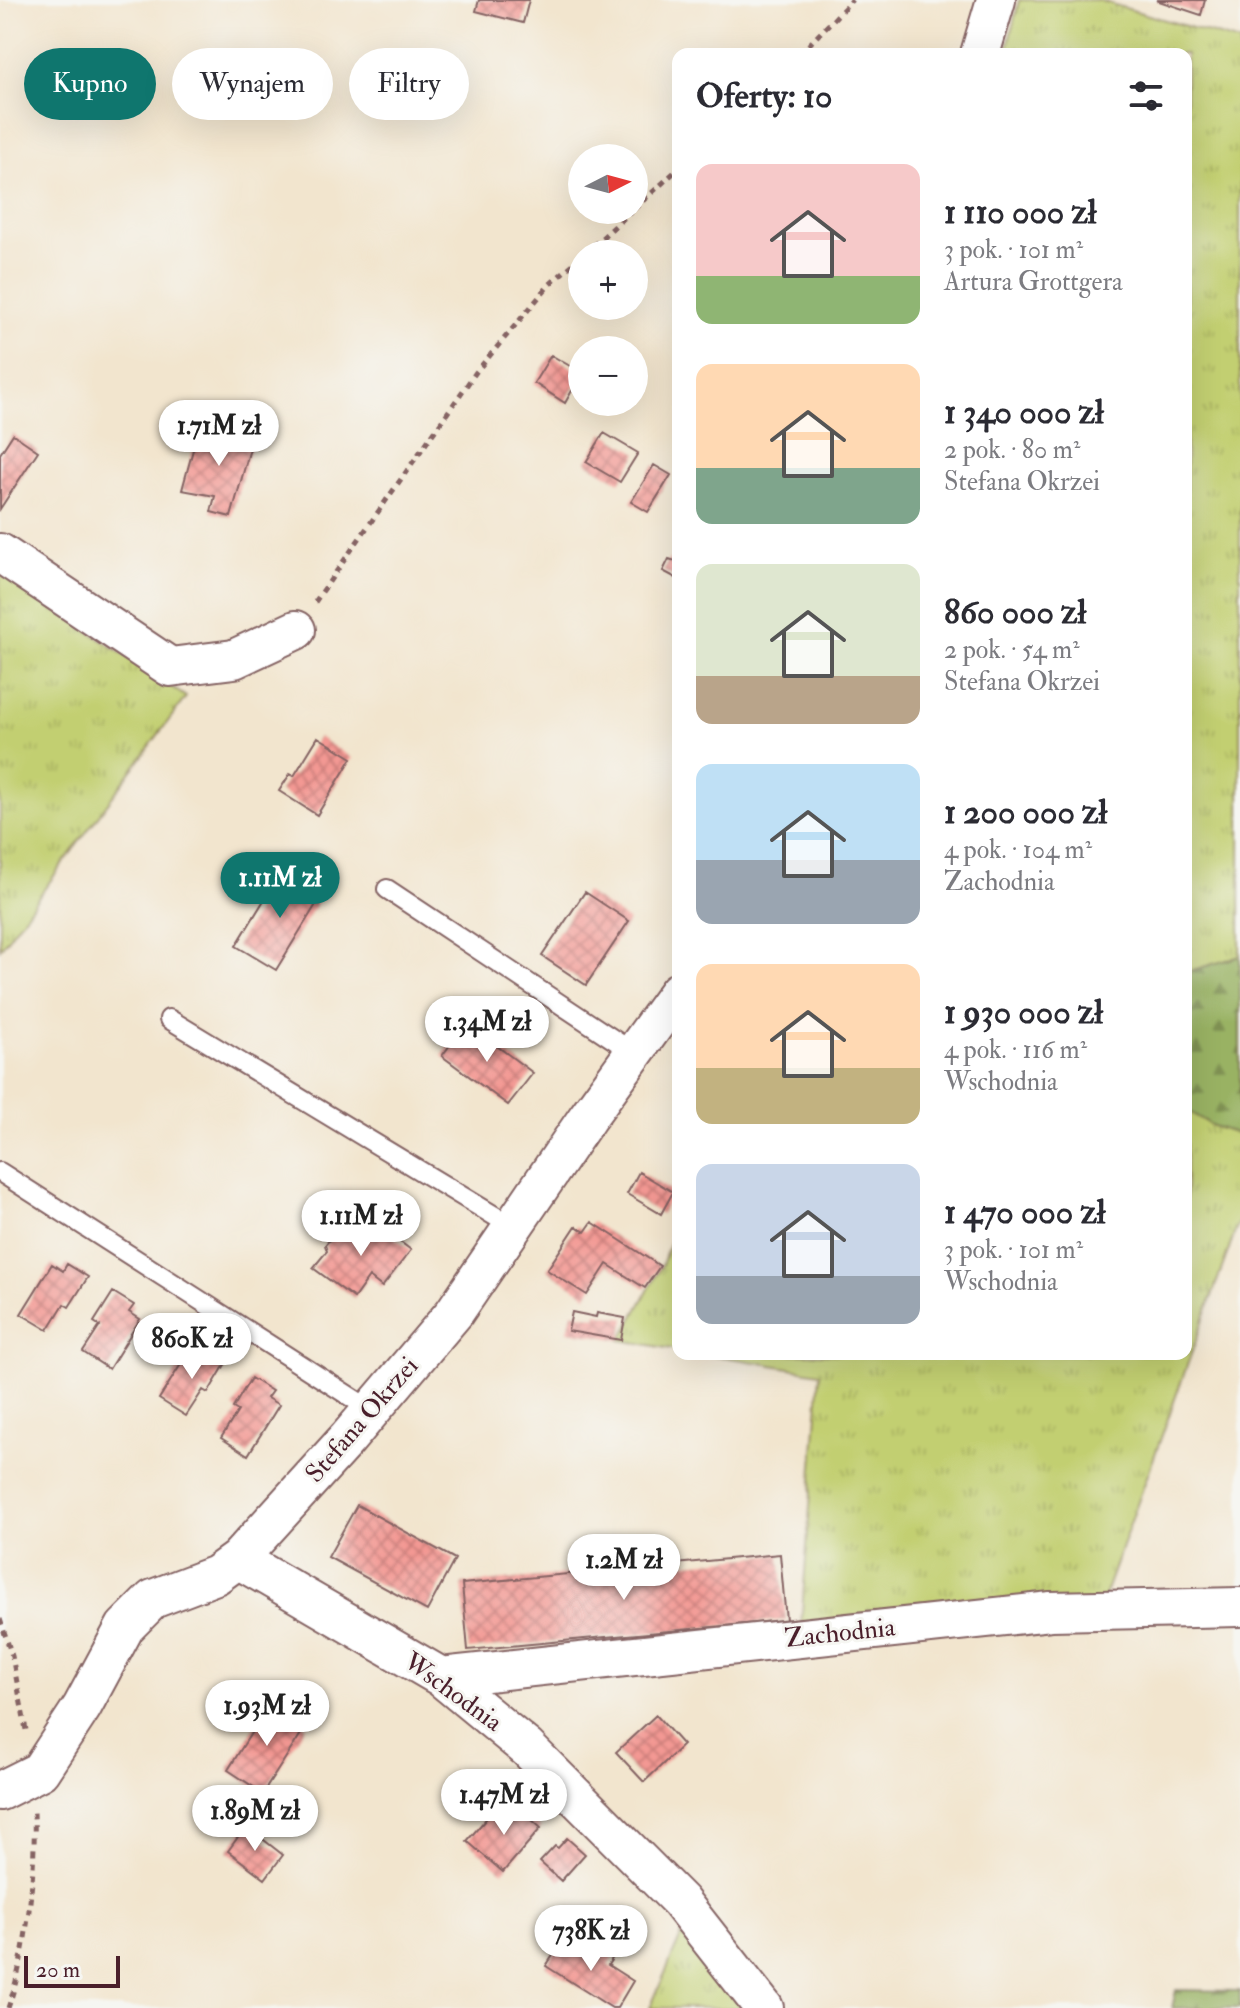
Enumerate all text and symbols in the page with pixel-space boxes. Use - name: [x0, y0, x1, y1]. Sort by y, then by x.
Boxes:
- chip: Kupno: [24, 48, 156, 120]
- chip: Wynajem: [172, 48, 333, 120]
- chip: Filtry: [349, 48, 469, 120]
- icon: filters: [1124, 74, 1168, 118]
- text: Oferty: 10: [696, 75, 832, 118]
- north arrow: [568, 144, 648, 224]
- map controls: [568, 144, 648, 416]
- text: 1 110 000 zł: [944, 191, 1097, 234]
- icon: home: [760, 196, 856, 292]
- text: 3 pok. · 101 m²: [944, 234, 1083, 266]
- button: +: [568, 240, 648, 320]
- text: Artura Grottgera: [944, 266, 1123, 298]
- button: −: [568, 336, 648, 416]
- text: 1 340 000 zł: [944, 391, 1104, 434]
- icon: home: [760, 396, 856, 492]
- pin: 1.71M zł: [136, 400, 302, 468]
- text: 1.71M zł: [177, 410, 261, 442]
- text: 2 pok. · 80 m²: [944, 434, 1080, 466]
- text: Stefana Okrzei: [944, 466, 1100, 498]
- text: 860 000 zł: [944, 591, 1086, 634]
- icon: home: [760, 596, 856, 692]
- text: 2 pok. · 54 m²: [944, 634, 1080, 666]
- text: Stefana Okrzei: [944, 666, 1100, 698]
- text: 1 200 000 zł: [944, 791, 1107, 834]
- icon: home: [760, 796, 856, 892]
- text: 4 pok. · 104 m²: [944, 834, 1092, 866]
- pin: 1.11M zł: [197, 852, 363, 920]
- text: 1.11M zł: [239, 862, 321, 894]
- text: Zachodnia: [944, 866, 1055, 898]
- text: 1 930 000 zł: [944, 991, 1103, 1034]
- pin: 1.34M zł: [404, 996, 570, 1064]
- icon: home: [760, 996, 856, 1092]
- text: 1.34M zł: [443, 1006, 531, 1038]
- text: 4 pok. · 116 m²: [944, 1034, 1087, 1066]
- text: Wschodnia: [944, 1066, 1058, 1098]
- pin: 1.11M zł: [278, 1190, 444, 1258]
- text: 1 470 000 zł: [944, 1191, 1106, 1234]
- icon: home: [760, 1196, 856, 1292]
- text: 1.11M zł: [320, 1200, 402, 1232]
- text: 3 pok. · 101 m²: [944, 1234, 1083, 1266]
- text: Wschodnia: [944, 1266, 1058, 1298]
- pin: 860K zł: [118, 1313, 266, 1381]
- text: 860K zł: [151, 1323, 233, 1355]
- street label: Stefana Okrzei: [299, 1351, 425, 1489]
- pin: 1.2M zł: [550, 1534, 698, 1602]
- text: 1.2M zł: [585, 1544, 663, 1576]
- street label: Zachodnia: [783, 1611, 897, 1655]
- street label: Wschodnia: [397, 1645, 509, 1739]
- pin: 1.93M zł: [184, 1680, 350, 1748]
- text: 1.93M zł: [223, 1690, 311, 1722]
- pin: 1.47M zł: [421, 1769, 587, 1837]
- text: 1.47M zł: [459, 1779, 549, 1811]
- pin: 1.89M zł: [172, 1785, 338, 1853]
- text: 1.89M zł: [210, 1795, 300, 1827]
- pin: 738K zł: [517, 1905, 665, 1973]
- text: 738K zł: [553, 1915, 630, 1947]
- scale bar: [24, 1952, 120, 1988]
- text: 20 m: [36, 1956, 80, 1984]

